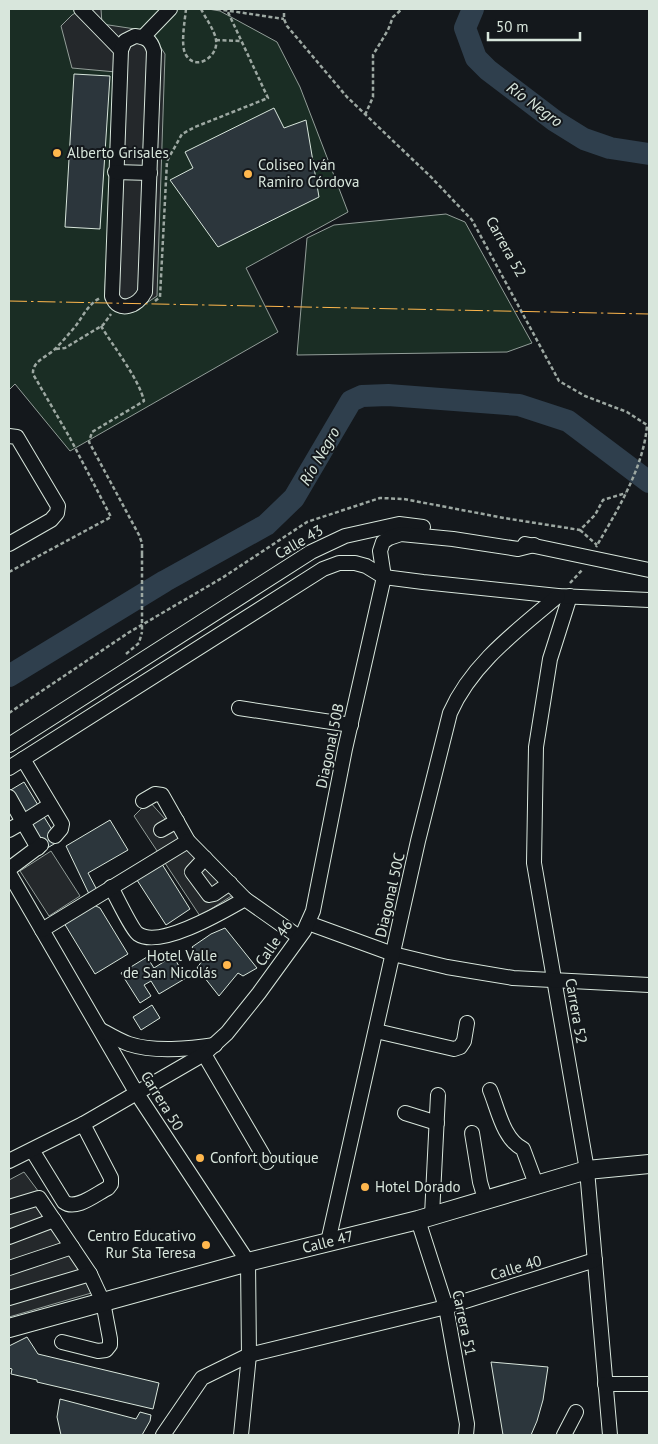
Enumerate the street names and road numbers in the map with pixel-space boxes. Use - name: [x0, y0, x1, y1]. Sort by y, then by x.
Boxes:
- street label: Carrera 52: [482, 213, 531, 280]
- street label: Calle 43: [271, 520, 326, 563]
- street label: Diagonal 50B: [311, 702, 348, 790]
- street label: Diagonal 50C: [371, 851, 408, 939]
- street label: Calle 46: [251, 916, 296, 970]
- street label: Carrera 52: [561, 977, 592, 1045]
- street label: Carrera 50: [137, 1068, 188, 1134]
- street label: Calle 47: [300, 1226, 356, 1257]
- street label: Calle 40: [488, 1251, 544, 1284]
- street label: Carrera 51: [448, 1288, 481, 1357]

